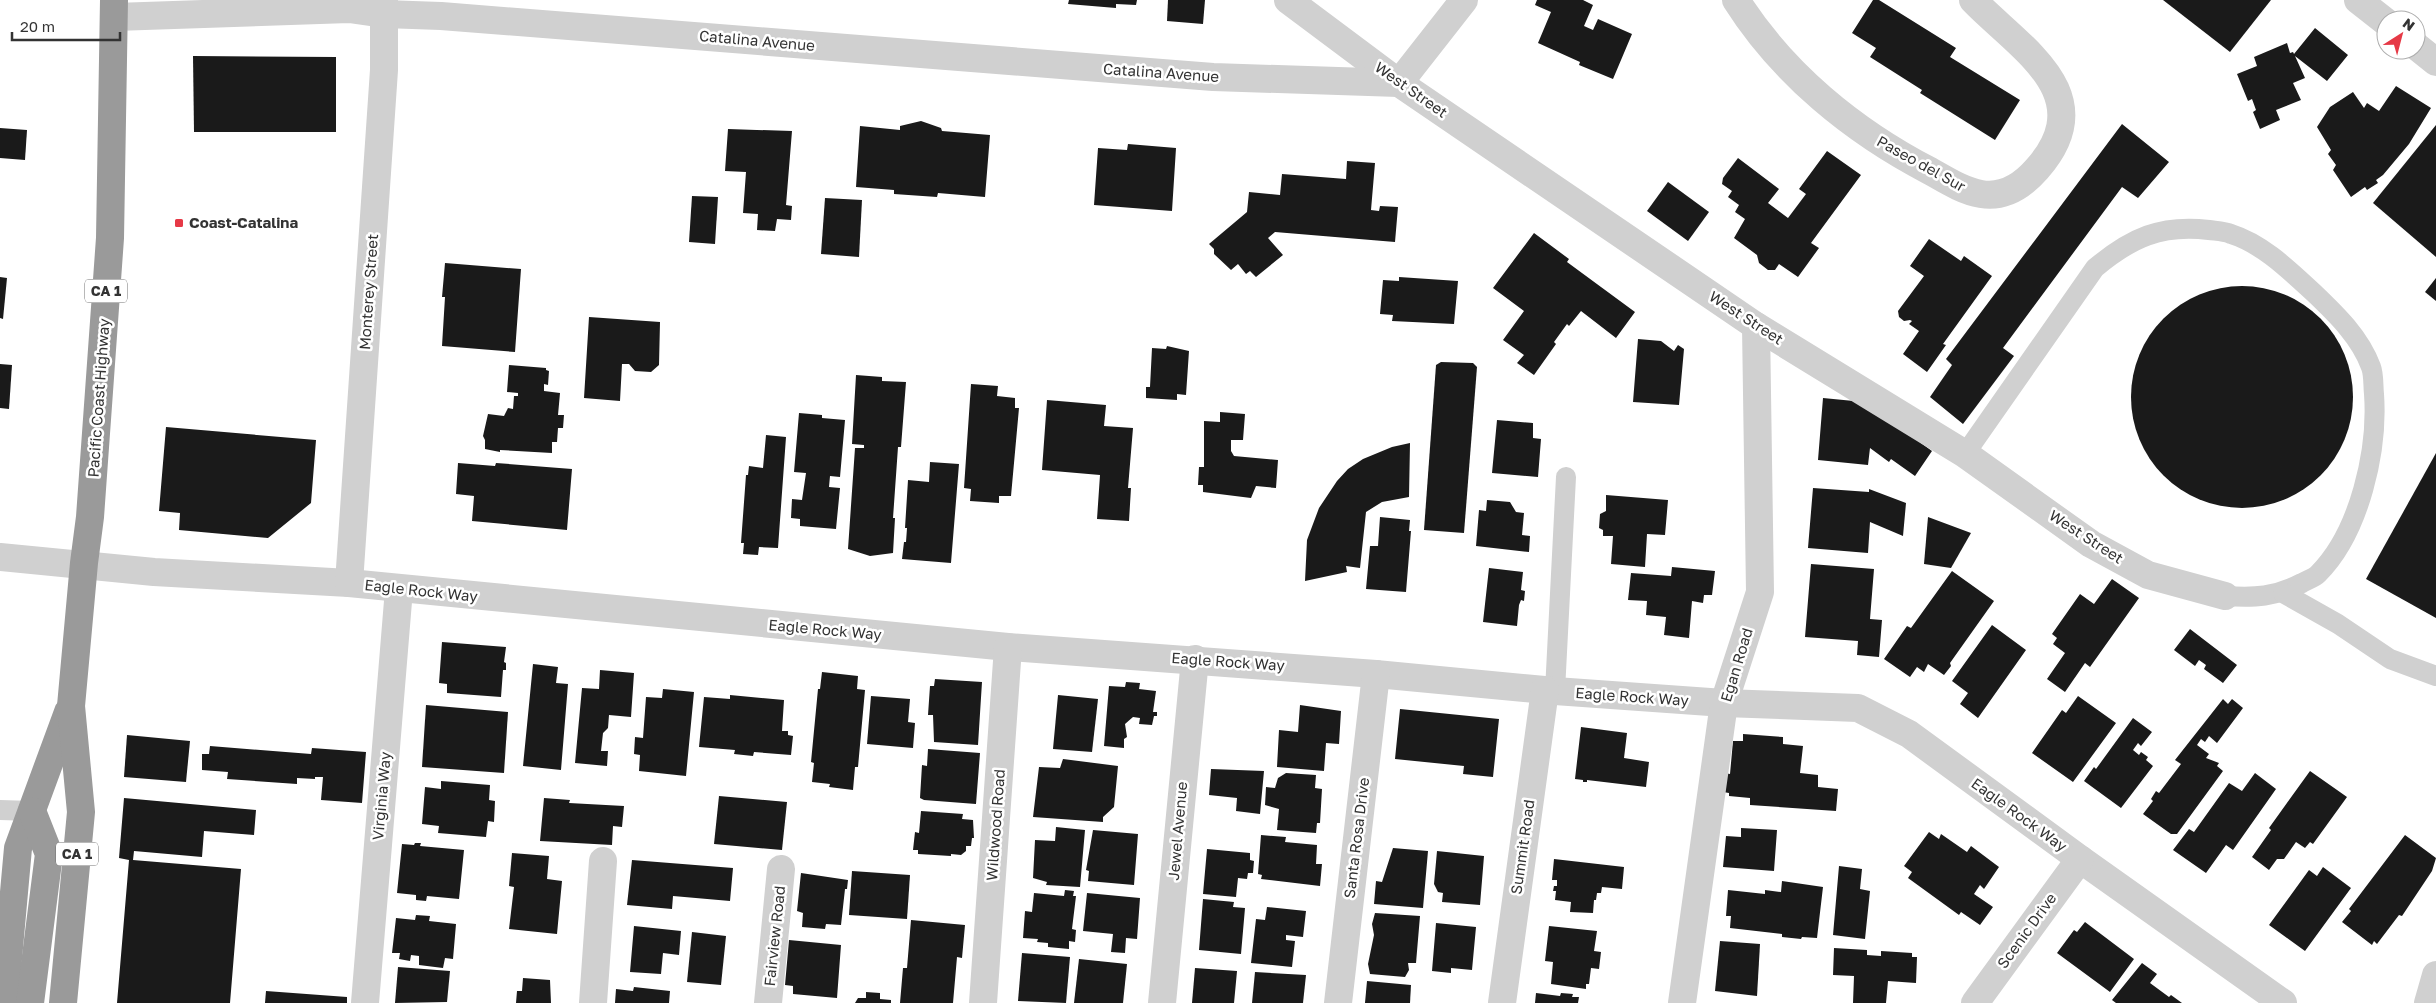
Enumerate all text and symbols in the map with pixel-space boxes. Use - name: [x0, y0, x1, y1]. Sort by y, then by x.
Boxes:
- scale bar: [12, 10, 120, 42]
- north arrow: [2376, 10, 2426, 60]
- text: N: [2400, 14, 2418, 34]
- text: 20 m: [20, 17, 55, 35]
- street label: Catalina Avenue: [698, 26, 816, 54]
- street label: West Street: [1372, 58, 1451, 121]
- street label: Catalina Avenue: [1102, 59, 1220, 85]
- street label: Paseo del Sur: [1874, 131, 1969, 195]
- place label: Coast-Catalina: [189, 213, 298, 231]
- marker: Coast-Catalina: [173, 217, 185, 229]
- street label: Monterey Street: [355, 233, 381, 351]
- road number: CA 1: [85, 280, 127, 302]
- street label: West Street: [1706, 287, 1787, 348]
- street label: Pacific Coast Highway: [83, 317, 113, 478]
- street label: West Street: [2046, 506, 2127, 567]
- street label: Eagle Rock Way: [364, 575, 479, 605]
- street label: Eagle Rock Way: [768, 615, 883, 643]
- street label: Egan Road: [1716, 626, 1756, 704]
- street label: Eagle Rock Way: [1171, 648, 1286, 674]
- street label: Eagle Rock Way: [1575, 683, 1690, 709]
- street label: Virginia Way: [368, 750, 394, 841]
- street label: Wildwood Road: [982, 768, 1008, 881]
- street label: Eagle Rock Way: [1968, 774, 2071, 855]
- street label: Santa Rosa Drive: [1340, 776, 1372, 899]
- street label: Jewel Avenue: [1164, 780, 1190, 881]
- street label: Summit Road: [1506, 798, 1538, 896]
- road number: CA 1: [56, 842, 98, 866]
- street label: Fairview Road: [760, 885, 788, 987]
- street label: Scenic Drive: [1993, 889, 2060, 972]

